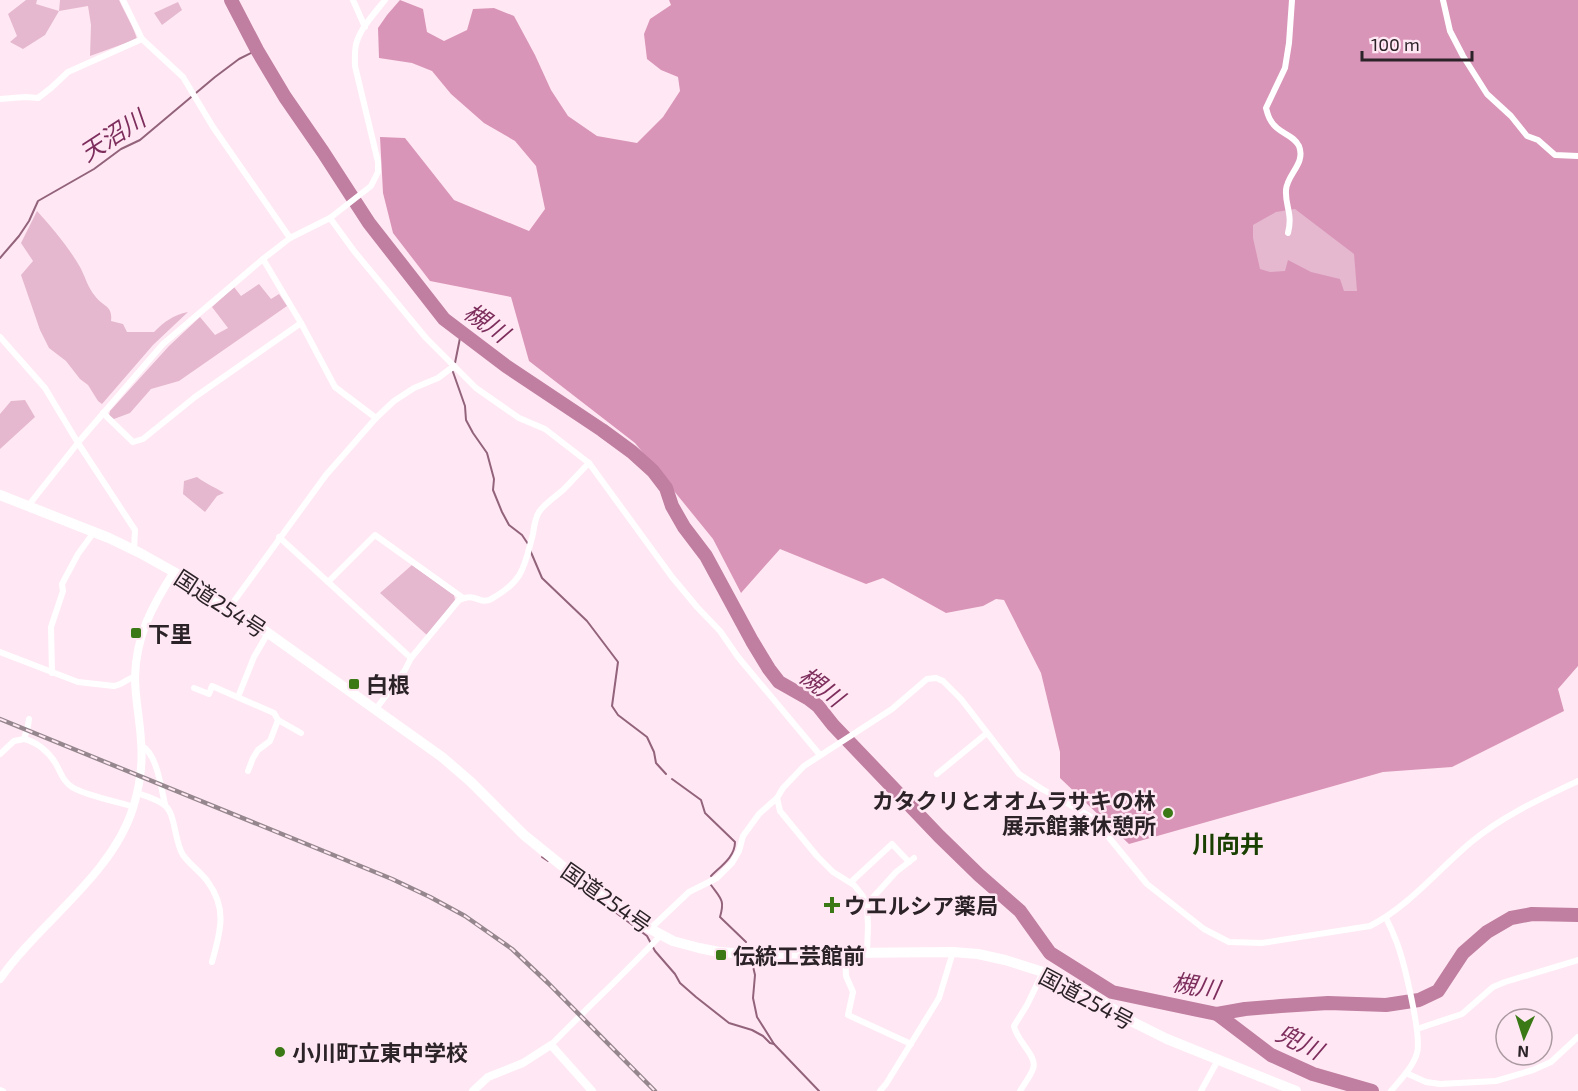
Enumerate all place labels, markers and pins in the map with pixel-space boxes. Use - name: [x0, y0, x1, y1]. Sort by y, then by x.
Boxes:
- place label: 下里: [148, 620, 192, 646]
- marker: 下里: [129, 626, 143, 640]
- place label: 白根: [366, 671, 410, 697]
- marker: 白根: [347, 677, 361, 691]
- place label: カタクリとオオムラサキの林 展示館兼休憩所: [872, 787, 1156, 838]
- marker: カタクリとオオムラサキの林 展示館兼休憩所: [1161, 806, 1175, 820]
- place label: ウエルシア薬局: [844, 892, 998, 918]
- marker: ウエルシア薬局: [825, 898, 839, 912]
- place label: 伝統工芸館前: [733, 942, 865, 968]
- marker: 伝統工芸館前: [714, 948, 728, 962]
- place label: 小川町立東中学校: [292, 1039, 468, 1065]
- marker: 小川町立東中学校: [273, 1045, 287, 1059]

